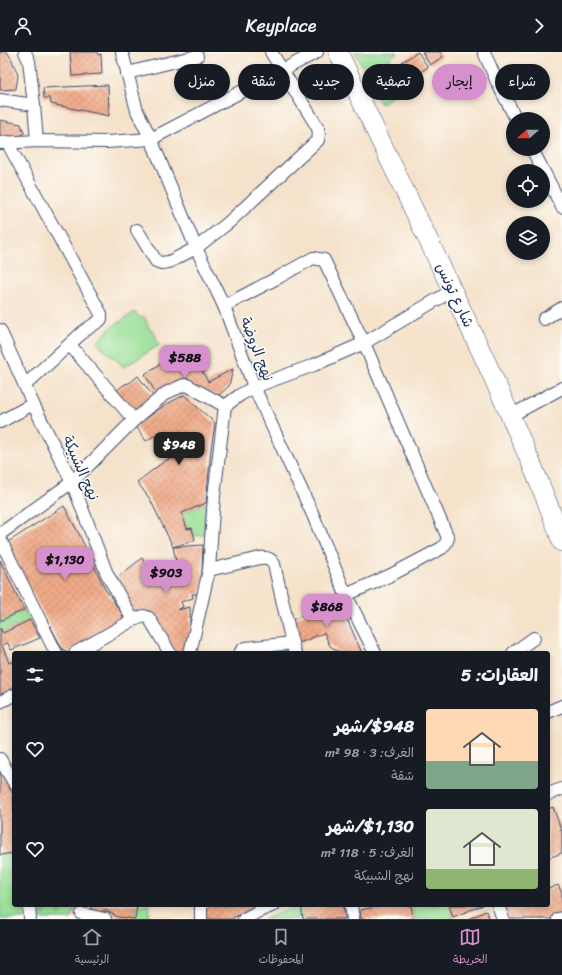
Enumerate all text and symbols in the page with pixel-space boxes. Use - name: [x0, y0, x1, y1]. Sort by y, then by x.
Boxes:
- text: Keyplace: [246, 10, 316, 42]
- icon: person: [12, 15, 34, 37]
- icon: forward: [528, 15, 550, 37]
- chip: منزل: [174, 64, 230, 100]
- chip: شقة: [238, 64, 290, 100]
- chip: جديد: [298, 64, 354, 100]
- chip: تصفية: [362, 64, 424, 100]
- chip: إيجار: [432, 64, 487, 100]
- chip: شراء: [495, 64, 550, 100]
- north arrow: [506, 112, 550, 156]
- map controls: [506, 112, 550, 260]
- button: locate: [506, 164, 550, 208]
- button: layers: [506, 216, 550, 260]
- street label: شارع تونس: [429, 258, 481, 332]
- street label: نهج الروضة: [233, 313, 281, 385]
- pin: $588: [161, 345, 209, 379]
- text: $588: [169, 346, 201, 369]
- street label: نهج الشبيكة: [55, 431, 107, 505]
- pin: $948: [155, 432, 203, 466]
- text: $948: [163, 433, 195, 456]
- pin: $1,130: [32, 547, 98, 581]
- text: $1,130: [46, 548, 84, 571]
- pin: $903: [142, 560, 190, 594]
- text: $903: [150, 561, 182, 584]
- pin: $868: [303, 594, 351, 628]
- text: $868: [311, 595, 343, 618]
- text: العقارات: 5: [461, 660, 538, 690]
- icon: filters: [24, 664, 46, 686]
- text: $948/شهر: [335, 711, 414, 741]
- icon: home: [458, 725, 506, 773]
- icon: heart: [24, 738, 46, 760]
- text: الغرف: 3 · 98 m²: [325, 741, 414, 764]
- text: شقة: [391, 764, 414, 787]
- text: $1,130/شهر: [327, 811, 414, 841]
- icon: home: [458, 825, 506, 873]
- icon: heart: [24, 838, 46, 860]
- text: الغرف: 5 · 118 m²: [321, 841, 414, 864]
- text: نهج الشبيكة: [354, 864, 414, 887]
- tab: الرئيسية: [75, 926, 109, 969]
- tab: المحفوظات: [258, 926, 304, 969]
- tab: الخريطة: [453, 926, 487, 969]

